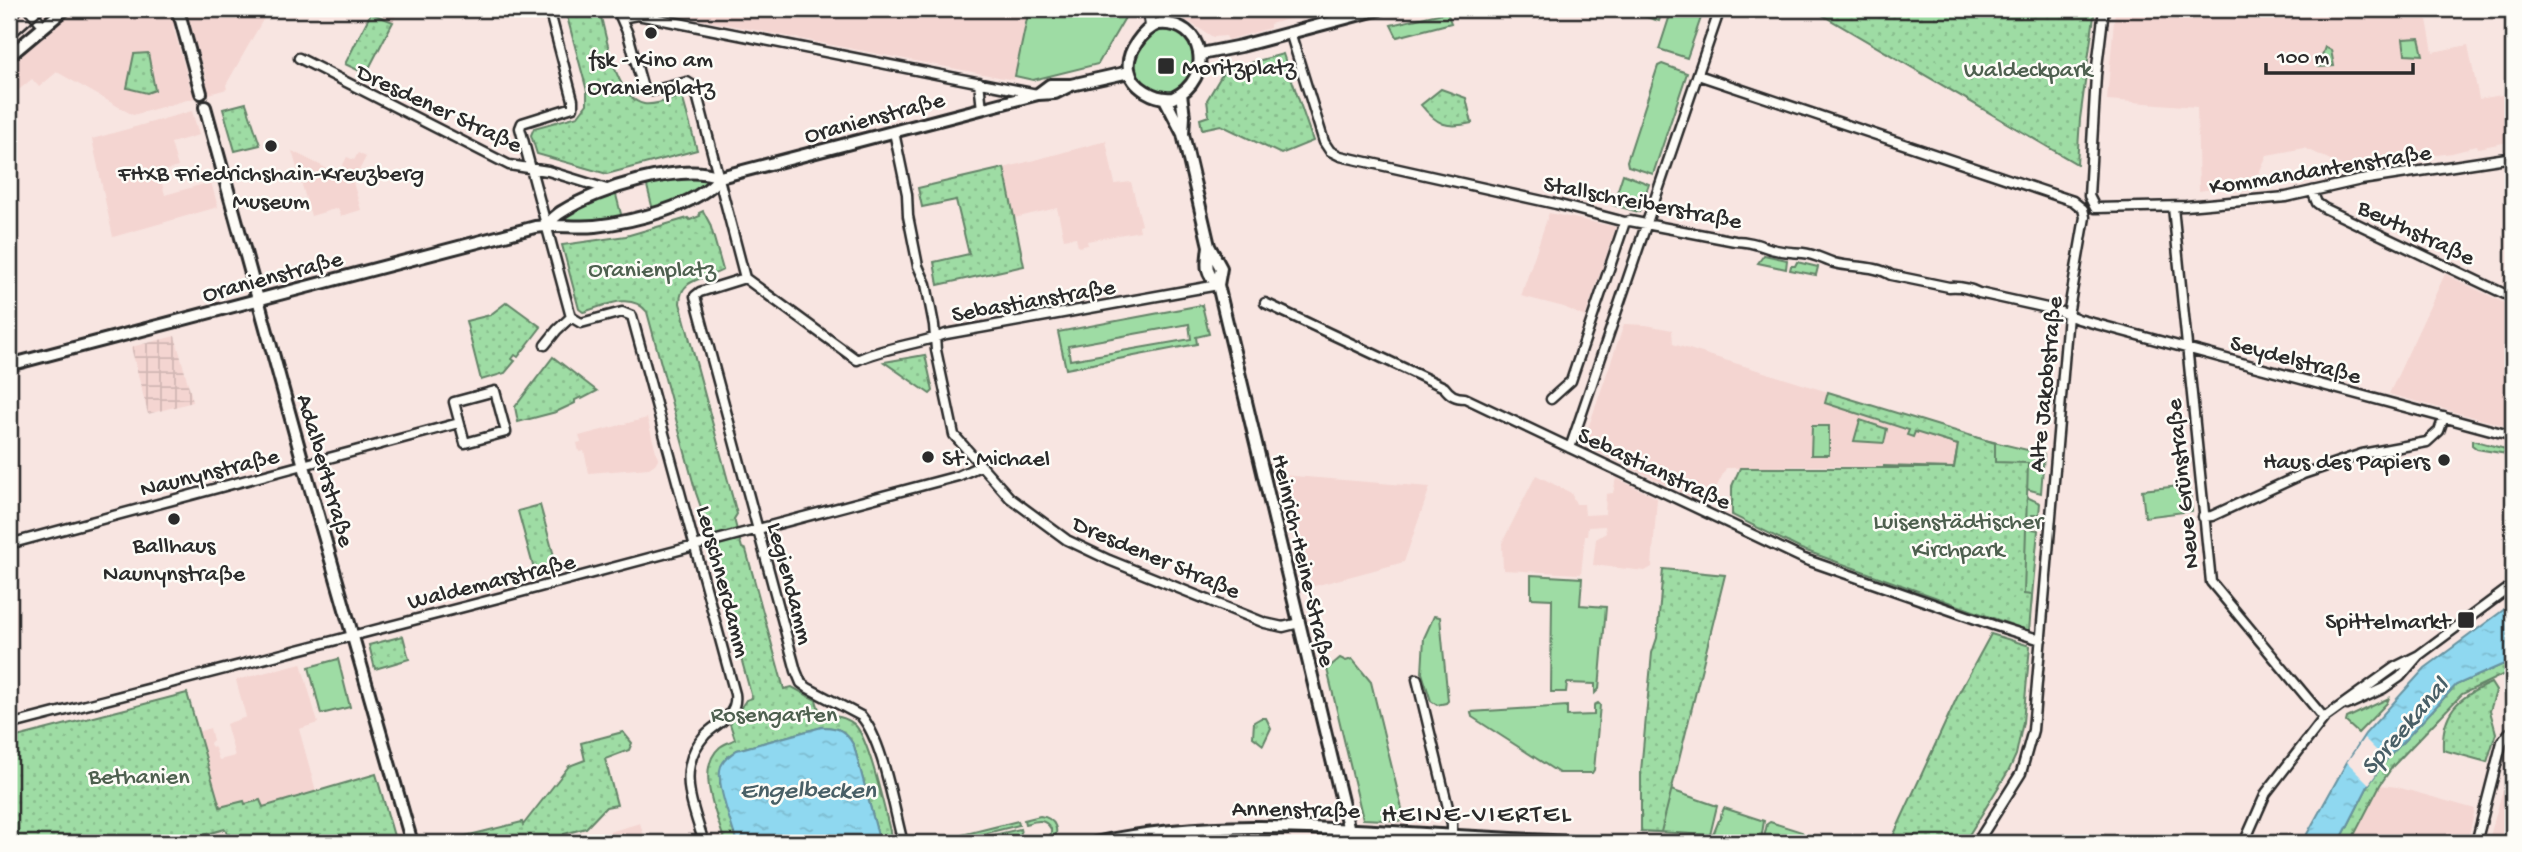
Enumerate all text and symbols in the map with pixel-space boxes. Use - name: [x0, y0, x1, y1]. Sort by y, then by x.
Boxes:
- marker: fsk - Kino am Oranienplatz: [643, 25, 659, 41]
- scale bar: [2266, 32, 2414, 76]
- place label: fsk - Kino am Oranienplatz: [587, 47, 716, 104]
- text: 100 m: [2276, 47, 2329, 72]
- place label: Moritzplatz: [1182, 55, 1297, 84]
- marker: Moritzplatz: [1156, 56, 1176, 76]
- park label: Waldeckpark: [1964, 57, 2095, 86]
- street label: Dresdener Straße: [349, 58, 527, 162]
- street label: Oranienstraße: [802, 87, 949, 152]
- marker: FHXB Friedrichshain-Kreuzberg Museum: [263, 138, 279, 154]
- street label: Kommandantenstraße: [2208, 139, 2434, 203]
- place label: FHXB Friedrichshain-Kreuzberg Museum: [117, 161, 424, 218]
- street label: Stallschreiberstraße: [1541, 171, 1745, 238]
- street label: Beuthstraße: [2351, 194, 2479, 274]
- street label: Oranienstraße: [200, 246, 347, 311]
- park label: Oranienplatz: [588, 257, 717, 286]
- street label: Sebastianstraße: [950, 274, 1118, 331]
- street label: Alte Jakobstraße: [2024, 294, 2071, 474]
- street label: Seydelstraße: [2226, 330, 2364, 393]
- street label: Adalbertstraße: [288, 391, 359, 551]
- street label: Neue Grünstraße: [2161, 396, 2208, 570]
- street label: Sebastianstraße: [1572, 422, 1735, 519]
- street label: Naunynstraße: [137, 443, 283, 506]
- place label: St. Michael: [942, 446, 1050, 475]
- marker: St. Michael: [920, 449, 936, 465]
- place label: Haus des Papiers: [2263, 449, 2431, 478]
- street label: Heinrich-Heine-Straße: [1263, 452, 1340, 671]
- marker: Haus des Papiers: [2436, 452, 2452, 468]
- street label: Leuschnerdamm: [687, 503, 756, 661]
- park label: Luisenstädtischer Kirchpark: [1873, 509, 2045, 566]
- street label: Dresdener Straße: [1066, 510, 1244, 608]
- marker: Ballhaus Naunynstraße: [166, 511, 182, 527]
- street label: Legiendamm: [758, 520, 819, 648]
- place label: Ballhaus Naunynstraße: [103, 533, 246, 590]
- street label: Waldemarstraße: [405, 548, 579, 618]
- place label: Spittelmarkt: [2325, 609, 2452, 638]
- marker: Spittelmarkt: [2456, 610, 2476, 630]
- water label: Spreekanal: [2356, 672, 2458, 783]
- park label: Rosengarten: [711, 702, 838, 731]
- park label: Bethanien: [87, 764, 190, 793]
- water label: Engelbecken: [740, 777, 877, 808]
- street label: Annenstraße: [1232, 796, 1361, 827]
- district label: HEINE-VIERTEL: [1382, 801, 1572, 832]

